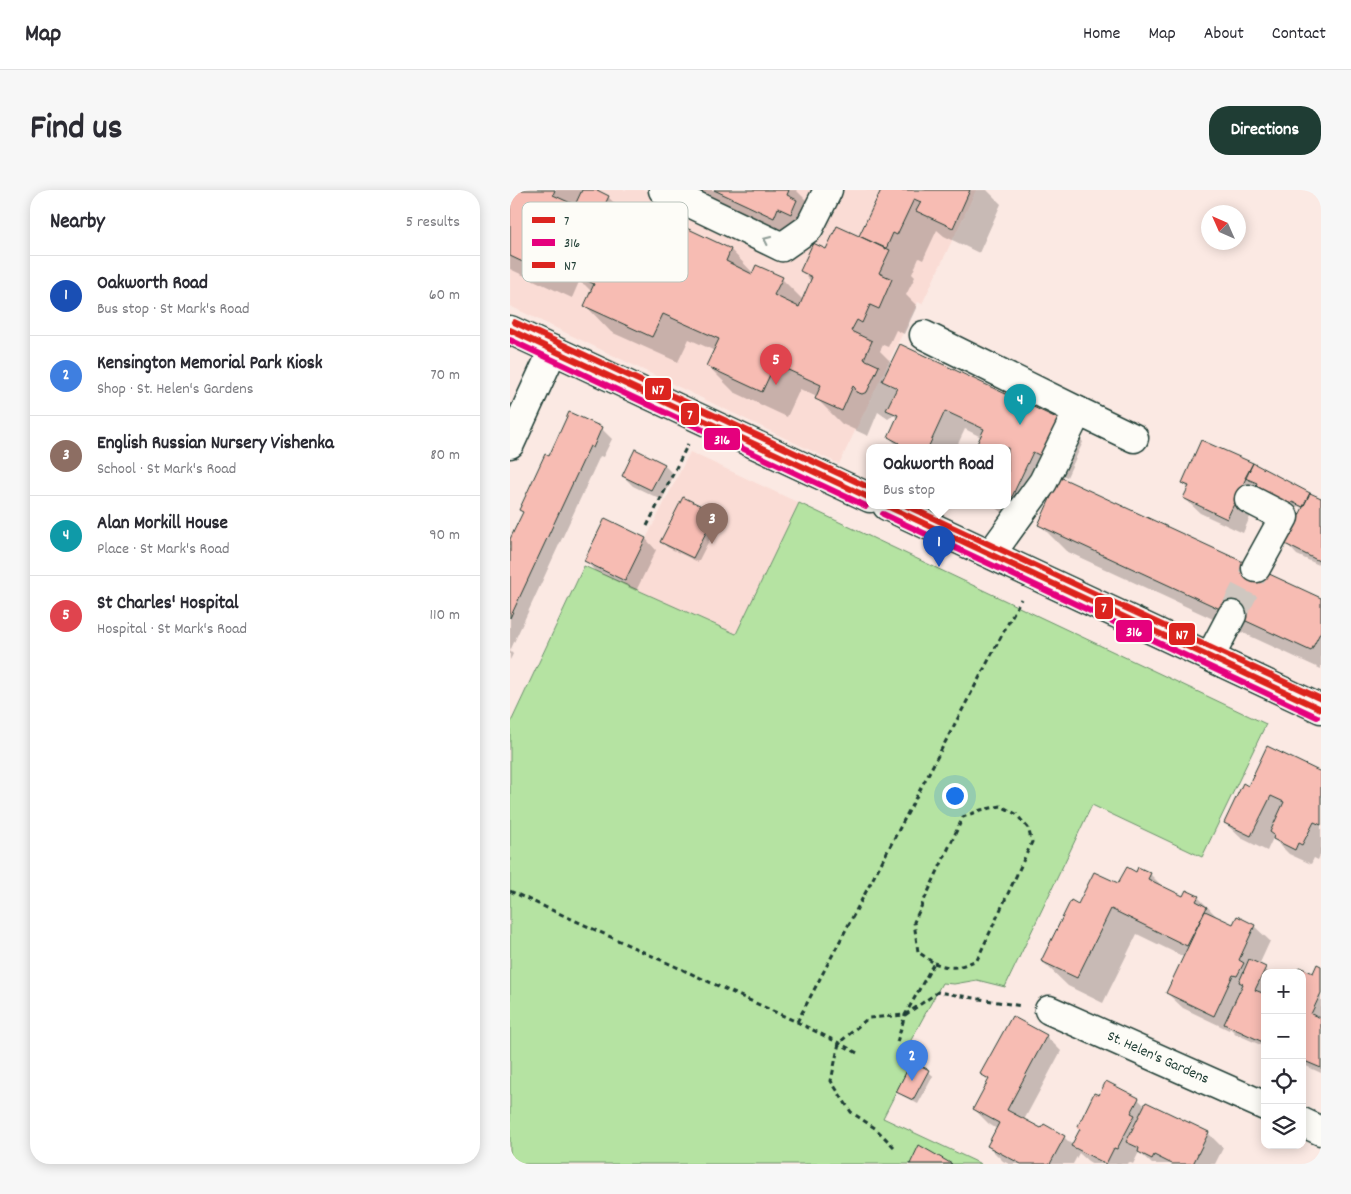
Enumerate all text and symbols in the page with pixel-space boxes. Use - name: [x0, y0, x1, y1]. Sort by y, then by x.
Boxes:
- text: Map: [25, 18, 61, 52]
- text: Home: [1083, 22, 1120, 47]
- text: Map: [1148, 22, 1176, 47]
- text: About: [1204, 22, 1244, 47]
- text: Contact: [1272, 22, 1326, 47]
- text: Find us: [30, 105, 122, 155]
- button: Directions: [1209, 106, 1321, 155]
- legend: [522, 202, 688, 282]
- north arrow: [1201, 205, 1246, 250]
- text: Nearby: [50, 208, 105, 238]
- text: 5 results: [406, 211, 460, 234]
- text: 7: [564, 212, 569, 232]
- text: 316: [564, 234, 580, 254]
- one-way arrow: [763, 235, 772, 246]
- text: N7: [564, 257, 576, 277]
- text: Oakworth Road: [97, 271, 208, 298]
- text: 1: [64, 284, 68, 307]
- text: 60 m: [429, 284, 460, 307]
- text: Bus stop · St Mark's Road: [97, 298, 249, 321]
- pin: 5: [760, 344, 792, 385]
- text: Kensington Memorial Park Kiosk: [97, 351, 323, 378]
- text: 2: [63, 364, 70, 387]
- text: 70 m: [430, 364, 460, 387]
- line badge: N7: [644, 377, 672, 401]
- text: Shop · St. Helen's Gardens: [97, 378, 253, 401]
- text: N7: [652, 381, 665, 401]
- pin: 4: [1004, 384, 1036, 425]
- line badge: 7: [680, 402, 700, 426]
- text: 7: [687, 406, 693, 426]
- line badge: 316: [703, 427, 741, 451]
- text: English Russian Nursery Vishenka: [97, 431, 334, 458]
- text: 316: [714, 431, 730, 451]
- text: 3: [62, 444, 70, 467]
- text: 80 m: [430, 444, 460, 467]
- popup: [866, 444, 1011, 509]
- text: Oakworth Road: [883, 452, 994, 479]
- text: School · St Mark's Road: [97, 458, 236, 481]
- text: Bus stop: [883, 479, 935, 502]
- pin: 3: [696, 503, 728, 544]
- text: Alan Morkill House: [97, 511, 228, 538]
- text: 4: [63, 524, 69, 547]
- text: 90 m: [429, 524, 460, 547]
- pin: 1: [923, 526, 955, 567]
- text: Place · St Mark's Road: [97, 538, 230, 561]
- text: St Charles' Hospital: [97, 591, 239, 618]
- line badge: 7: [1094, 596, 1114, 620]
- text: 7: [1101, 599, 1107, 619]
- text: 5: [62, 604, 70, 627]
- text: 110 m: [430, 604, 460, 627]
- text: Hospital · St Mark's Road: [97, 618, 247, 641]
- line badge: 316: [1115, 619, 1153, 643]
- line badge: N7: [1168, 622, 1196, 646]
- text: 316: [1126, 623, 1142, 643]
- text: N7: [1176, 626, 1189, 646]
- your location: [942, 783, 968, 809]
- map controls: [1261, 969, 1306, 1149]
- button: +: [1261, 969, 1306, 1014]
- button: −: [1261, 1014, 1306, 1059]
- street label: St. Helen's Gardens: [1103, 1026, 1212, 1091]
- pin: 2: [896, 1040, 928, 1081]
- button: locate: [1261, 1059, 1306, 1104]
- button: layers: [1261, 1104, 1306, 1149]

